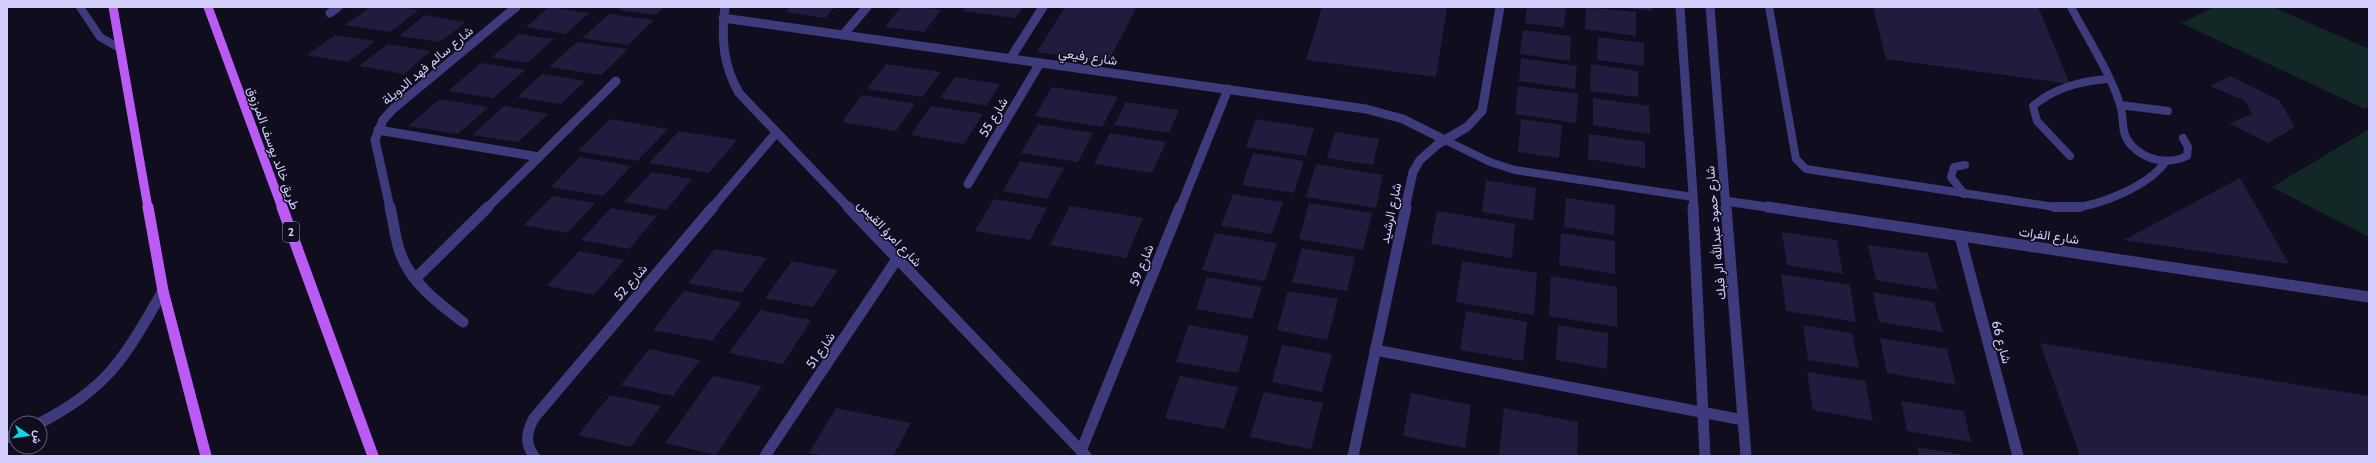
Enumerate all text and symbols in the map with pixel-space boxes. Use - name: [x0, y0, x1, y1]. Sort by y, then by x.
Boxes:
- street label: شارع سالم فهد الدويلة: [378, 22, 477, 109]
- street label: شارع رفيعي: [1057, 44, 1118, 71]
- street label: طريق خالد يوسف المرزوق: [243, 84, 304, 212]
- street label: شارع 55: [975, 94, 1013, 141]
- street label: شارع حمود عبدالله الر فبك: [1701, 165, 1731, 301]
- street label: شارع الرشيد: [1376, 181, 1406, 245]
- street label: شارع امرؤ القيس: [853, 196, 926, 271]
- road number: 2: [283, 222, 299, 242]
- street label: شارع الفرات: [2017, 223, 2080, 249]
- street label: شارع 59: [1125, 242, 1158, 289]
- street label: شارع 52: [610, 261, 652, 305]
- street label: شارع 66: [1987, 319, 2015, 366]
- street label: شارع 51: [802, 329, 840, 372]
- north arrow: [8, 415, 48, 455]
- text: ش: [29, 429, 46, 445]

